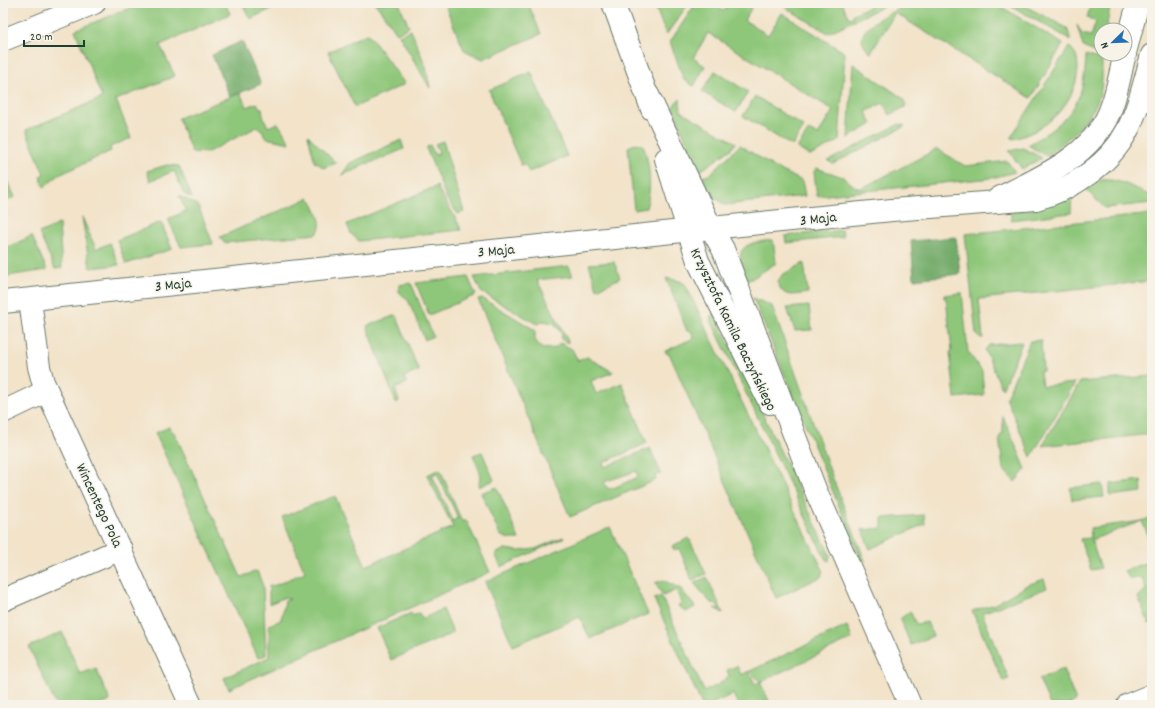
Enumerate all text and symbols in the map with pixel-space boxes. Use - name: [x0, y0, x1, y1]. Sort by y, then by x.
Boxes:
- scale bar: [24, 22, 84, 48]
- north arrow: [1093, 22, 1133, 62]
- text: 20 m: [30, 29, 53, 46]
- text: N: [1097, 39, 1114, 51]
- street label: 3 Maja: [799, 207, 839, 233]
- street label: 3 Maja: [477, 239, 516, 265]
- street label: Krzysztofa Kamila Baczyńskiego: [683, 245, 782, 416]
- street label: 3 Maja: [154, 273, 194, 299]
- street label: Wincentego Pola: [69, 460, 128, 552]

